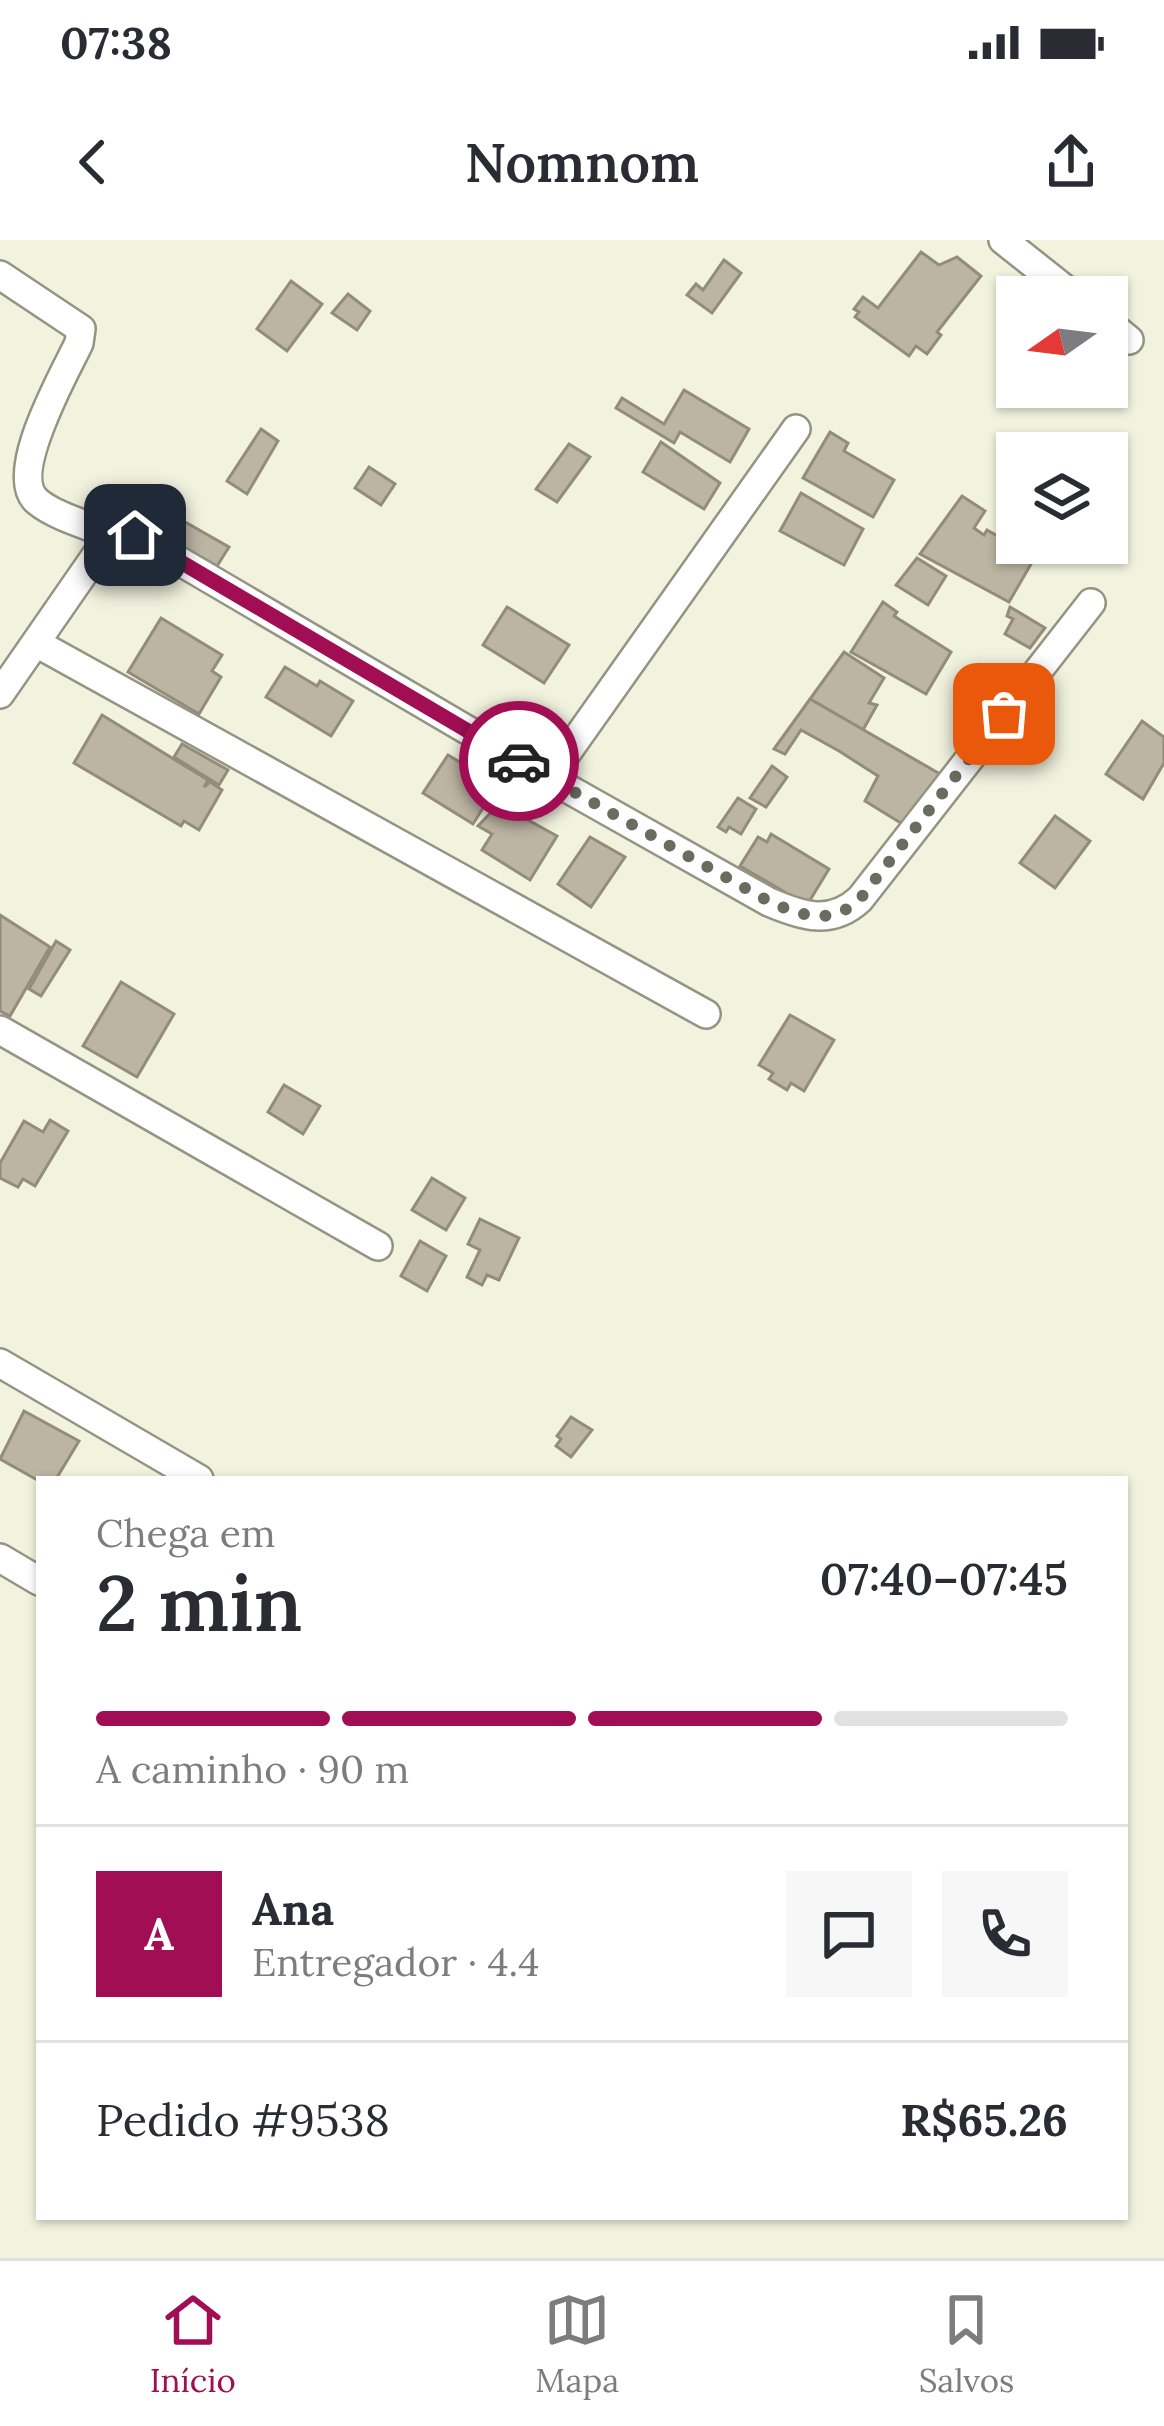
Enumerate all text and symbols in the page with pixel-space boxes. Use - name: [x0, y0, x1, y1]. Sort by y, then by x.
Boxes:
- text: 07:38: [60, 14, 172, 71]
- text: Nomnom: [465, 128, 699, 197]
- icon: back: [60, 129, 126, 195]
- icon: share: [1038, 129, 1104, 195]
- north arrow: [996, 276, 1128, 408]
- map controls: [996, 276, 1128, 564]
- button: layers: [996, 432, 1128, 564]
- pin: [84, 484, 186, 586]
- icon: home: [102, 502, 168, 568]
- pin: [953, 663, 1055, 765]
- icon: bag: [971, 681, 1037, 747]
- courier: [459, 701, 579, 821]
- icon: car: [486, 728, 552, 794]
- text: Chega em: [96, 1508, 276, 1558]
- text: 07:40–07:45: [820, 1550, 1068, 1607]
- text: 2 min: [96, 1553, 303, 1652]
- text: A caminho · 90 m: [96, 1744, 409, 1794]
- button: chat: [786, 1871, 912, 1997]
- button: phone: [942, 1871, 1068, 1997]
- text: Ana: [252, 1880, 334, 1937]
- text: A: [144, 1905, 174, 1962]
- text: Entregador · 4.4: [252, 1937, 539, 1987]
- text: Pedido #9538: [96, 2091, 390, 2148]
- text: R$65.26: [900, 2091, 1068, 2148]
- tab: Início: [150, 2287, 236, 2401]
- tab: Mapa: [535, 2287, 619, 2401]
- tab: Salvos: [919, 2287, 1014, 2401]

